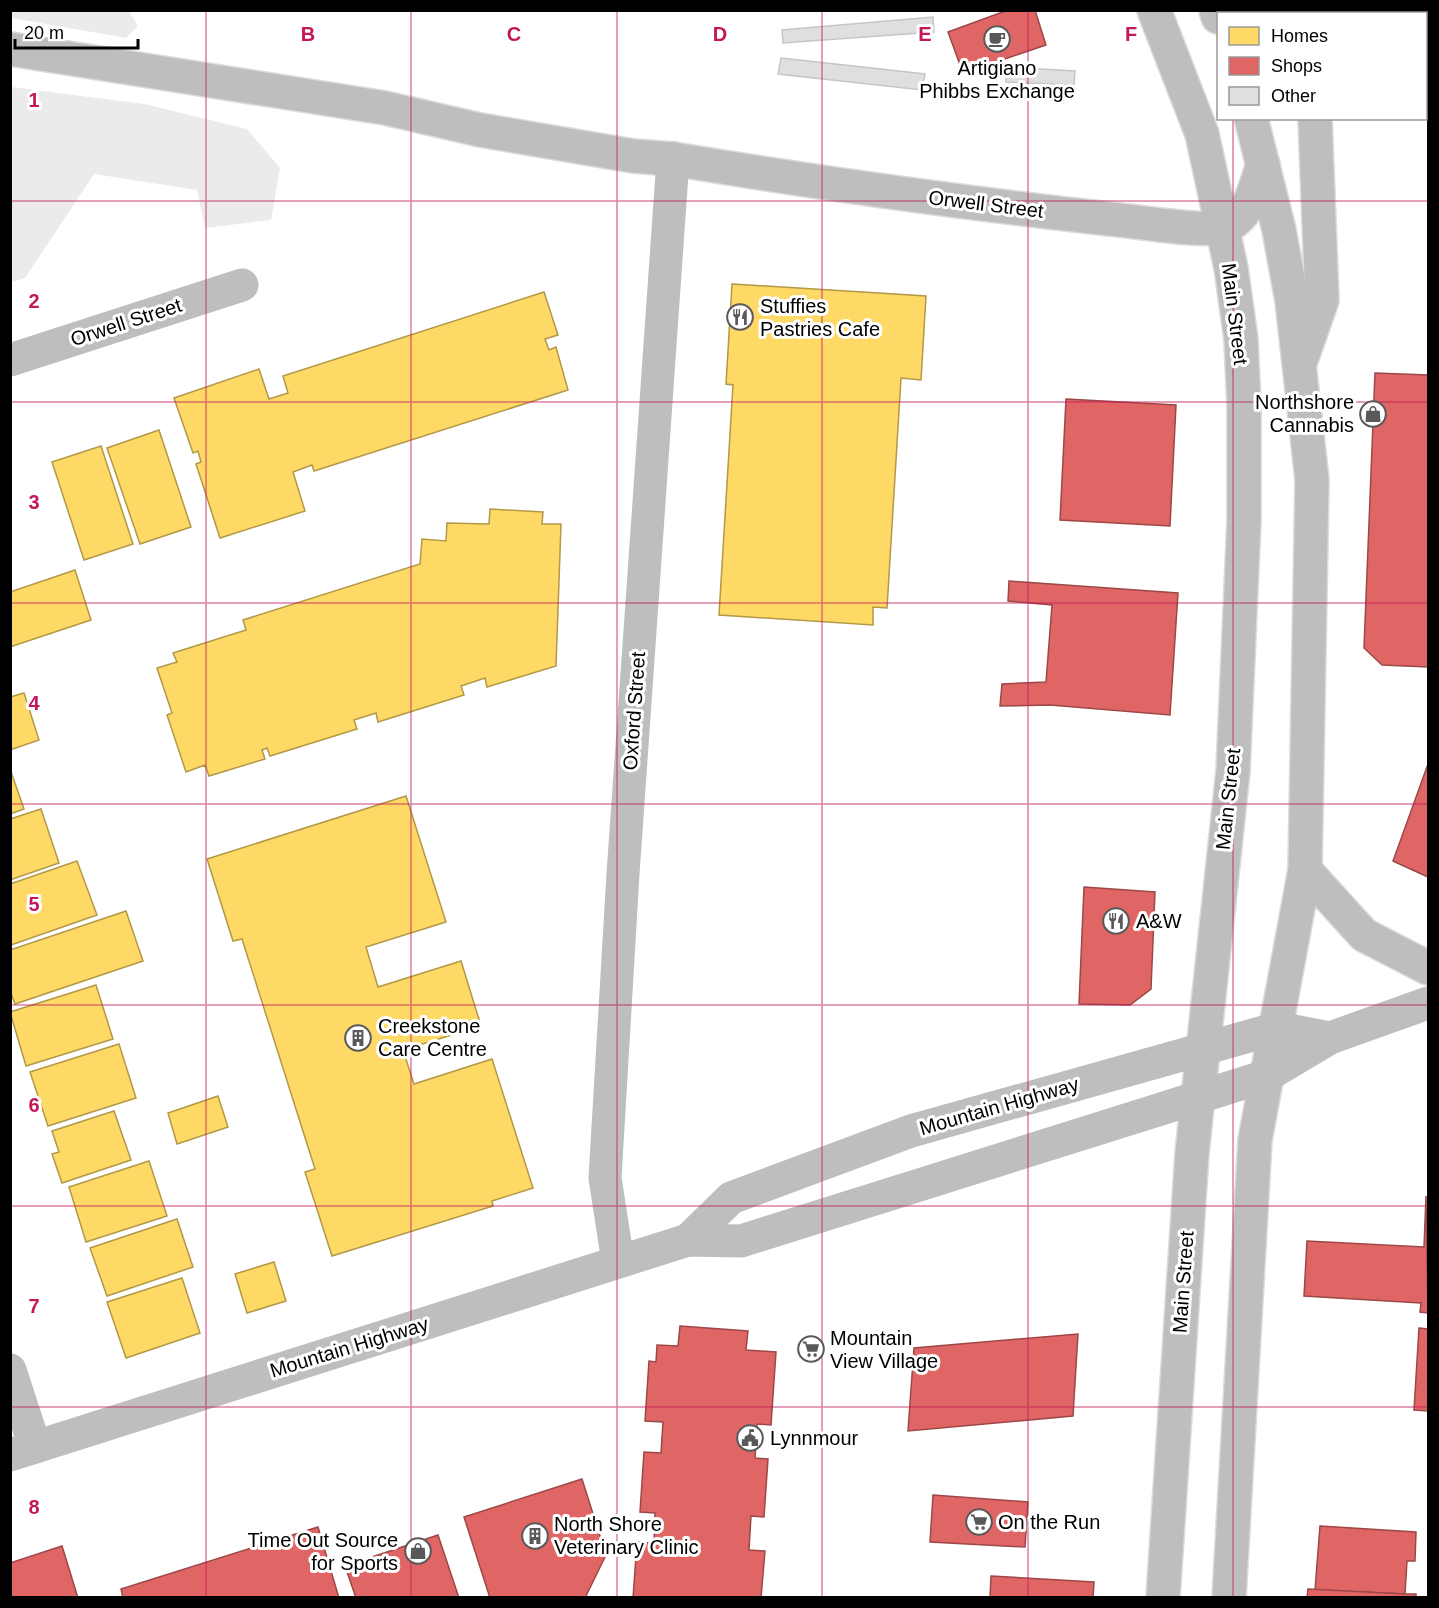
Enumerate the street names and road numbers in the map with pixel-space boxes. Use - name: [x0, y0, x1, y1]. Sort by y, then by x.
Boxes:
- street label: Orwell Street: [927, 186, 1045, 222]
- street label: Main Street: [1218, 262, 1252, 367]
- street label: Orwell Street: [68, 294, 185, 350]
- street label: Oxford Street: [619, 650, 649, 771]
- street label: Main Street: [1212, 747, 1244, 851]
- street label: Mountain Highway: [917, 1073, 1081, 1139]
- street label: Main Street: [1168, 1230, 1198, 1334]
- street label: Mountain Highway: [267, 1312, 431, 1382]

